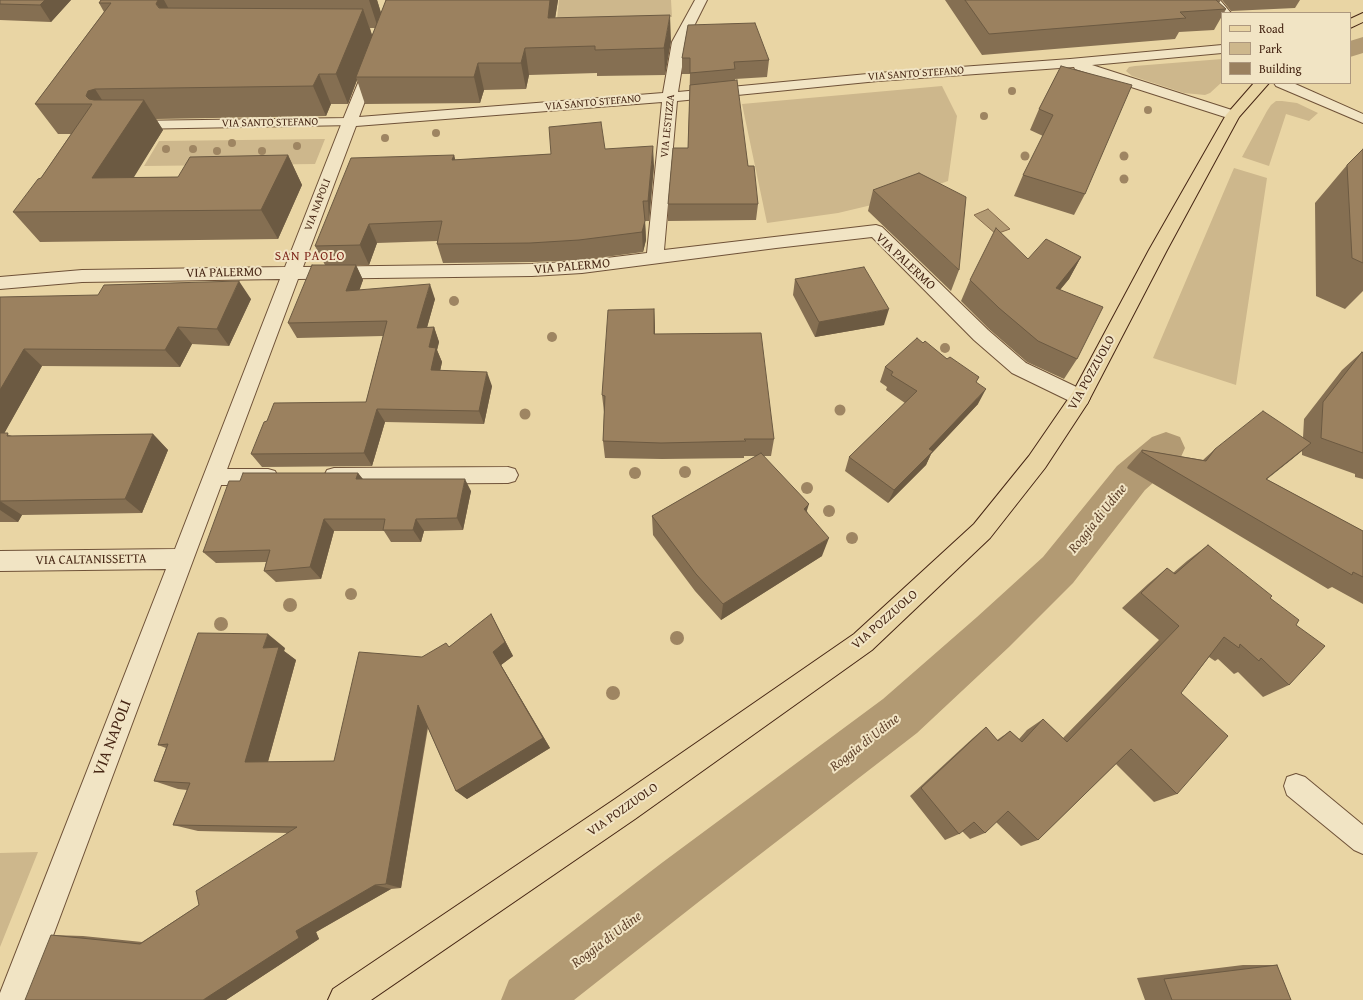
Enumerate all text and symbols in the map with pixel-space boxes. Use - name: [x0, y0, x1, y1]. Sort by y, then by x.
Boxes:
- legend: [1221, 12, 1351, 84]
- text: Road: [1259, 20, 1284, 37]
- text: Park: [1259, 40, 1282, 57]
- text: Building: [1259, 60, 1302, 77]
- street label: VIA SANTO STEFANO: [867, 64, 965, 84]
- street label: VIA SANTO STEFANO: [544, 92, 642, 114]
- street label: VIA LESTIZZA: [658, 94, 678, 158]
- street label: VIA SANTO STEFANO: [222, 116, 318, 130]
- street label: VIA NAPOLI: [302, 177, 334, 233]
- street label: VIA PALERMO: [872, 230, 938, 294]
- district label: SAN PAOLO: [275, 249, 345, 265]
- street label: VIA PALERMO: [533, 256, 611, 278]
- street label: VIA PALERMO: [186, 265, 262, 281]
- street label: VIA POZZUOLO: [1065, 333, 1119, 413]
- water label: Roggia di Udine: [1065, 481, 1131, 557]
- street label: VIA CALTANISSETTA: [35, 551, 147, 569]
- street label: VIA POZZUOLO: [849, 587, 921, 653]
- street label: VIA NAPOLI: [90, 697, 136, 779]
- water label: Roggia di Udine: [827, 711, 903, 775]
- street label: VIA POZZUOLO: [585, 780, 661, 840]
- water label: Roggia di Udine: [569, 908, 645, 972]

